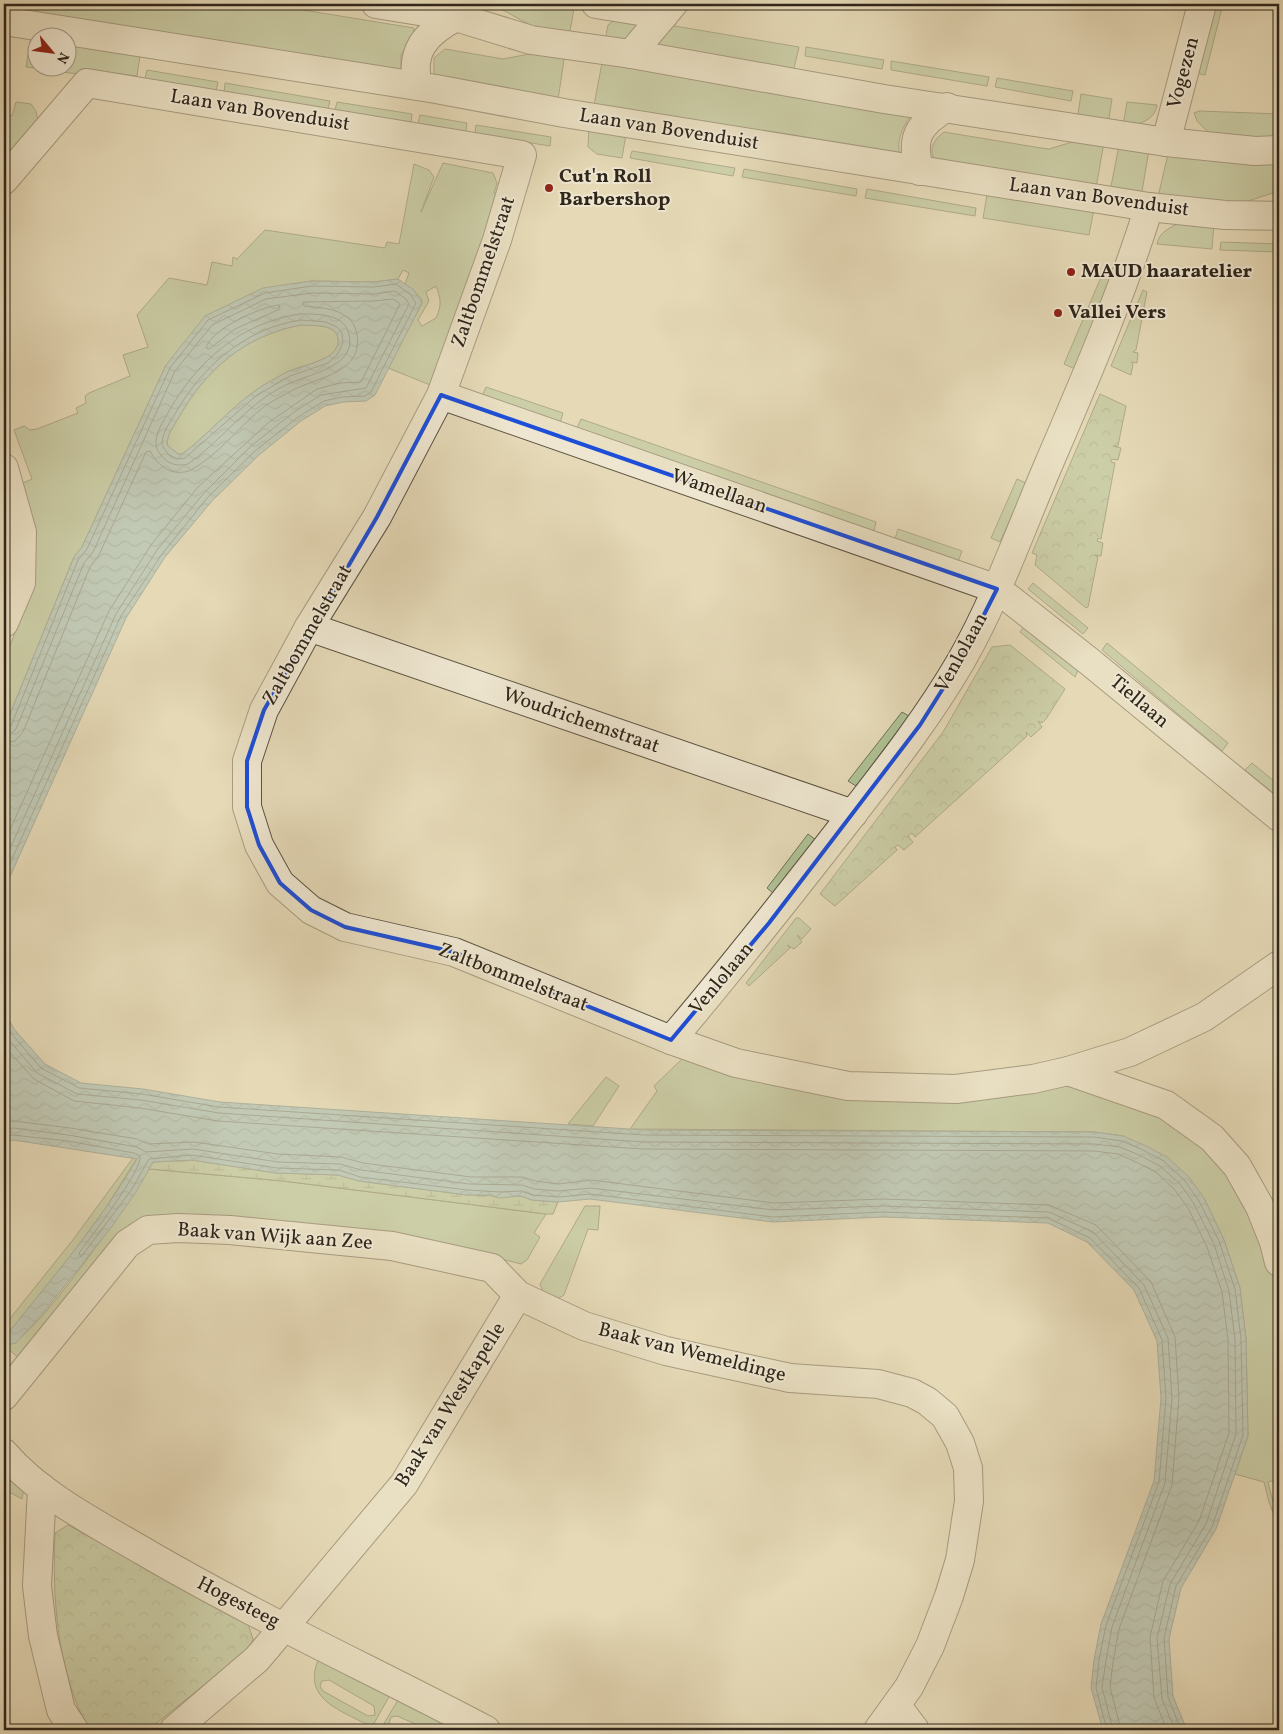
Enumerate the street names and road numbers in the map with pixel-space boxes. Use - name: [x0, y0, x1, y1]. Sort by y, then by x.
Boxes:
- street label: Vogezen: [1161, 34, 1207, 112]
- street label: Laan van Bovenduist: [168, 83, 352, 139]
- street label: Laan van Bovenduist: [577, 102, 761, 158]
- street label: Laan van Bovenduist: [1007, 171, 1191, 225]
- street label: Zaltbommelstraat: [445, 192, 523, 352]
- street label: Wamellaan: [667, 463, 771, 521]
- street label: Zaltbommelstraat: [256, 559, 360, 711]
- street label: Venlolaan: [929, 608, 995, 698]
- street label: Tiellaan: [1103, 669, 1175, 735]
- street label: Woudrichemstraat: [499, 681, 663, 761]
- street label: Venlolaan: [683, 936, 761, 1022]
- street label: Zaltbommelstraat: [434, 937, 592, 1019]
- street label: Baak van Wijk aan Zee: [176, 1216, 374, 1258]
- street label: Baak van Wemeldinge: [595, 1316, 789, 1390]
- street label: Baak van Westkapelle: [389, 1317, 513, 1493]
- street label: Hogesteeg: [192, 1570, 284, 1636]

